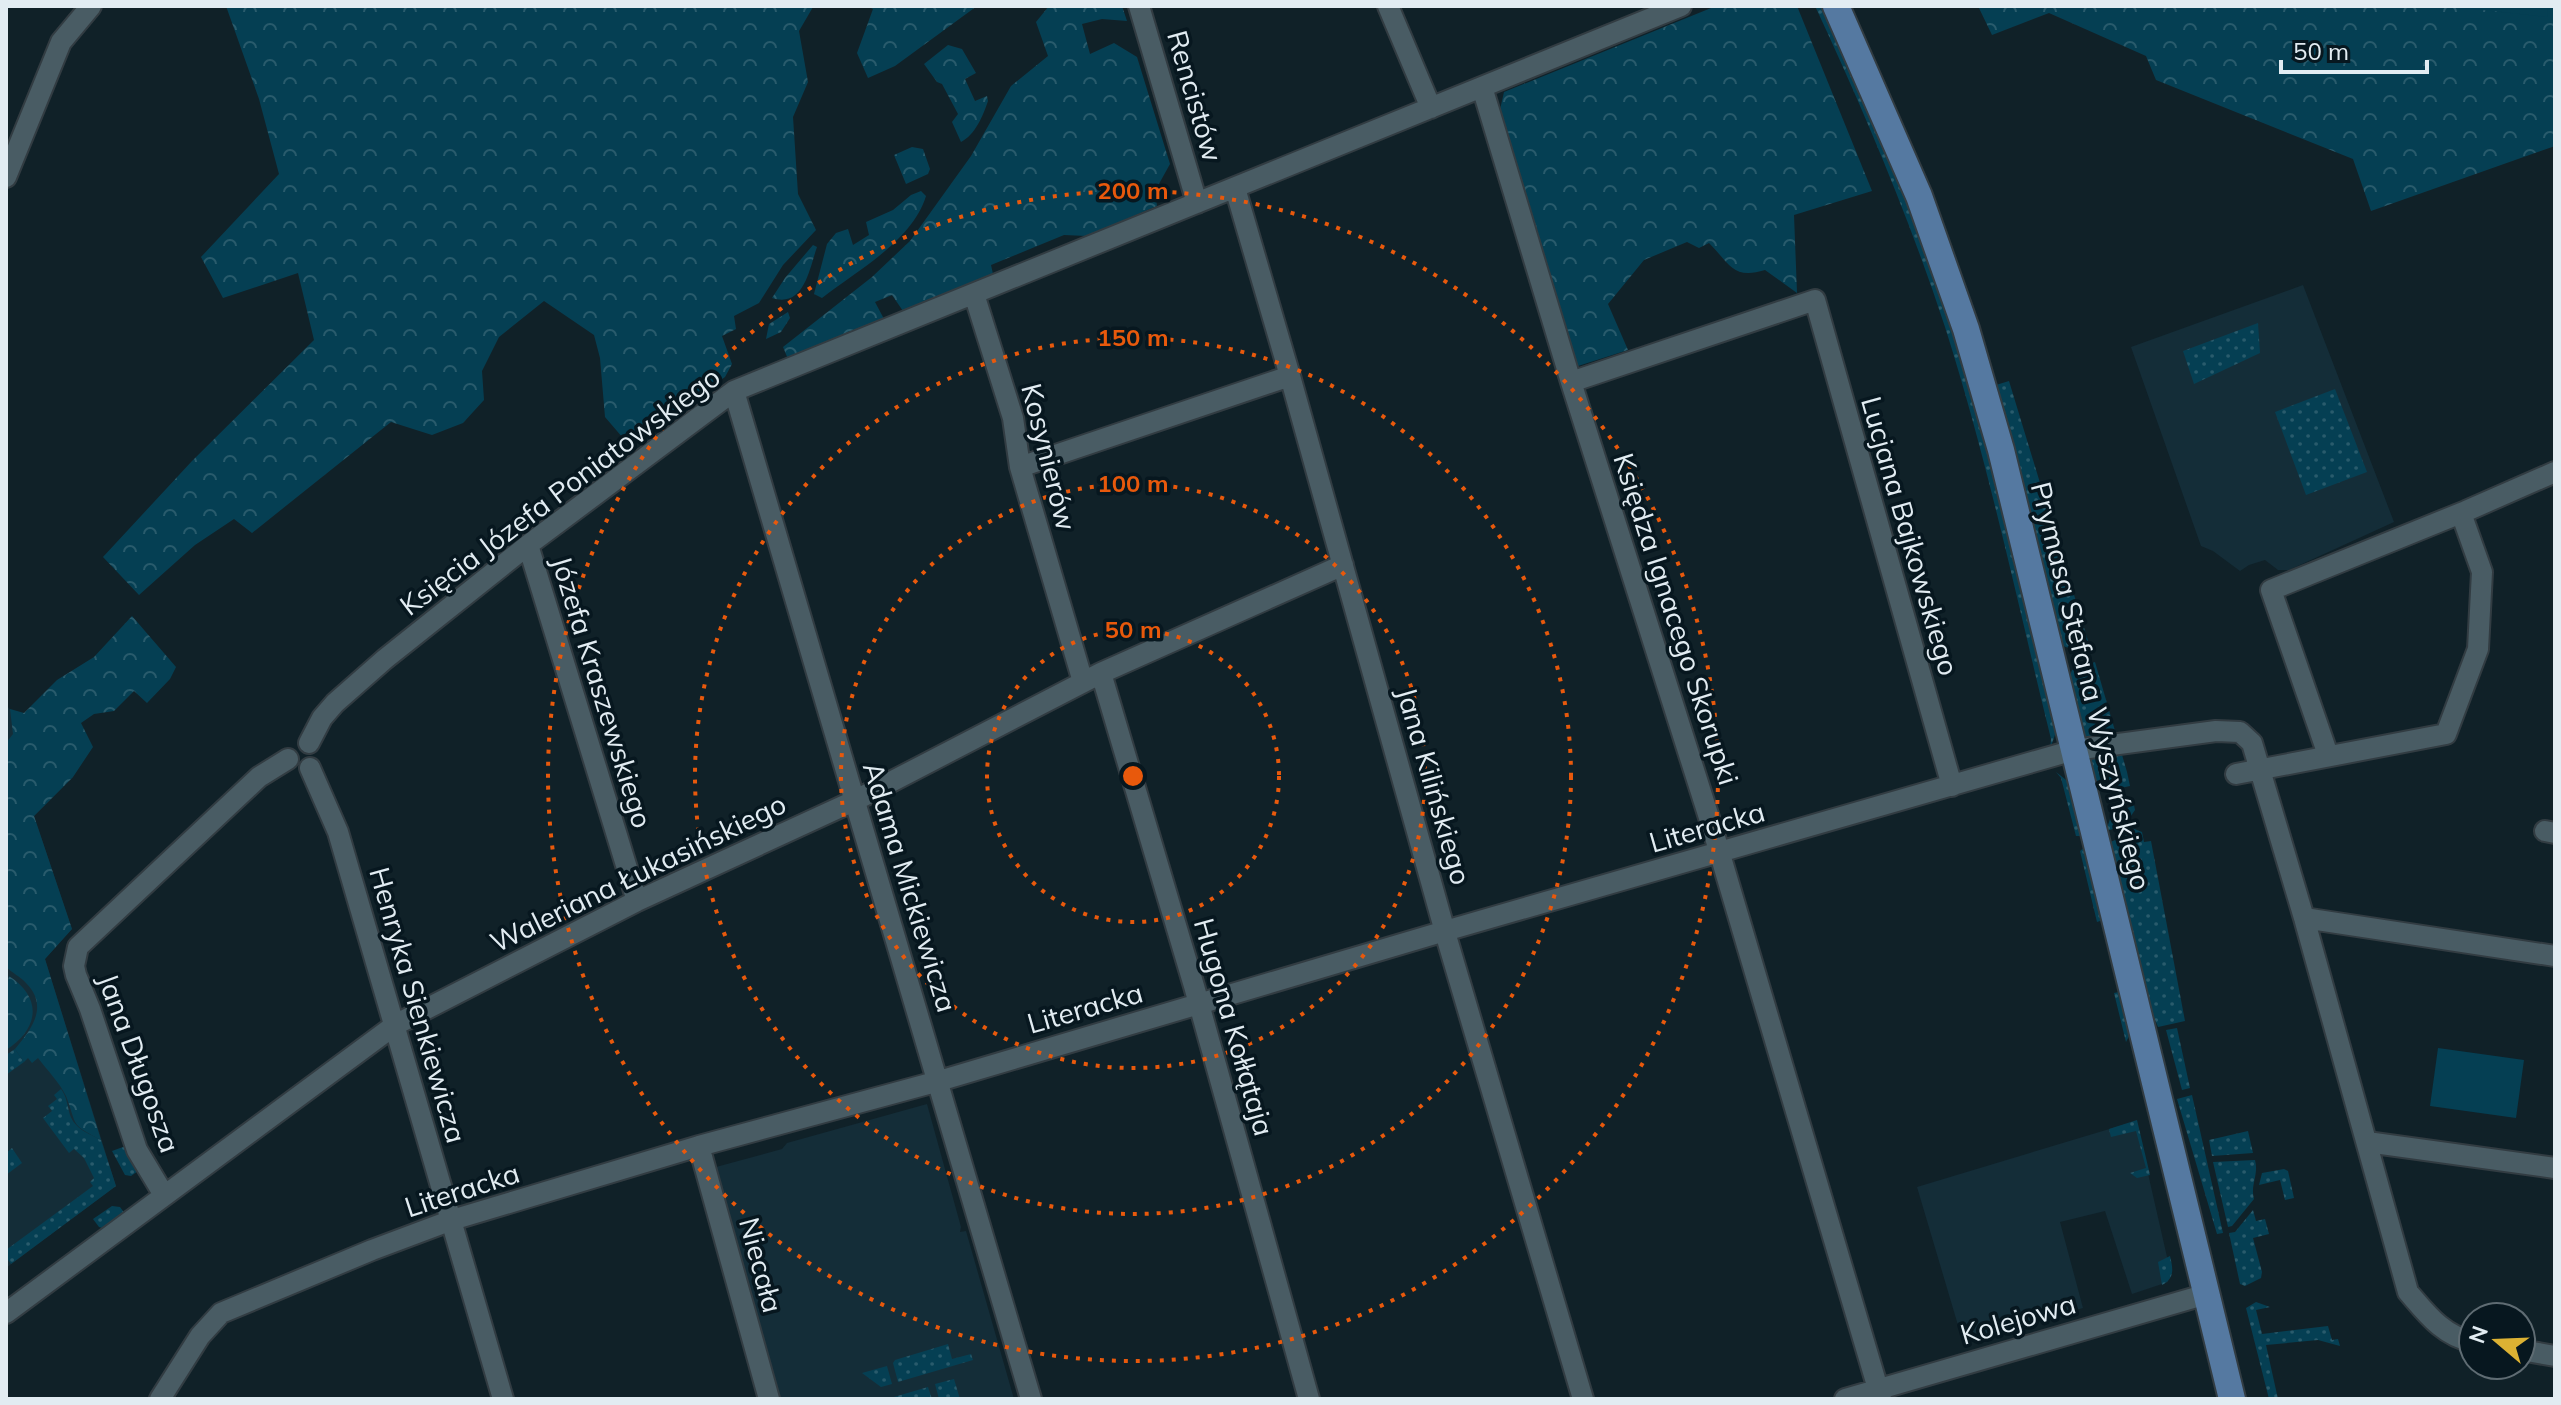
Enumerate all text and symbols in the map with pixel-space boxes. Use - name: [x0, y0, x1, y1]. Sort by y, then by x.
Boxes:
- scale bar: [2281, 24, 2427, 74]
- street label: Rencistów: [1160, 26, 1231, 165]
- text: 50 m: [2293, 36, 2349, 66]
- text: 200 m: [1097, 175, 1169, 205]
- text: 150 m: [1097, 322, 1169, 352]
- street label: Księcia Józefa Poniatowskiego: [393, 359, 727, 622]
- street label: Kosynierów: [1014, 380, 1085, 534]
- street label: Lucjana Bajkowskiego: [1854, 392, 1967, 679]
- street label: Księdza Ignacego Skorupki: [1606, 449, 1747, 789]
- text: 100 m: [1097, 468, 1169, 498]
- street label: Prymasa Stefana Wyszyńskiego: [2024, 478, 2159, 894]
- street label: Józefa Kraszewskiego: [544, 552, 661, 832]
- text: 50 m: [1105, 614, 1161, 644]
- street label: Jana Kilińskiego: [1390, 683, 1479, 889]
- street label: Adama Mickiewicza: [856, 758, 965, 1016]
- centre of rings: [1119, 762, 1147, 790]
- street label: Waleriana Łukasińskiego: [484, 786, 791, 959]
- street label: Literacka: [1645, 793, 1769, 860]
- street label: Henryka Sienkiewicza: [362, 863, 475, 1147]
- street label: Hugona Kołłątaja: [1187, 914, 1282, 1140]
- street label: Jana Długosza: [91, 968, 188, 1157]
- street label: Literacka: [1023, 974, 1147, 1041]
- street label: Literacka: [400, 1155, 524, 1224]
- street label: Niecała: [732, 1214, 791, 1316]
- street label: Kolejowa: [1956, 1285, 2080, 1352]
- north arrow: [2457, 1301, 2537, 1381]
- text: N: [2462, 1322, 2494, 1347]

